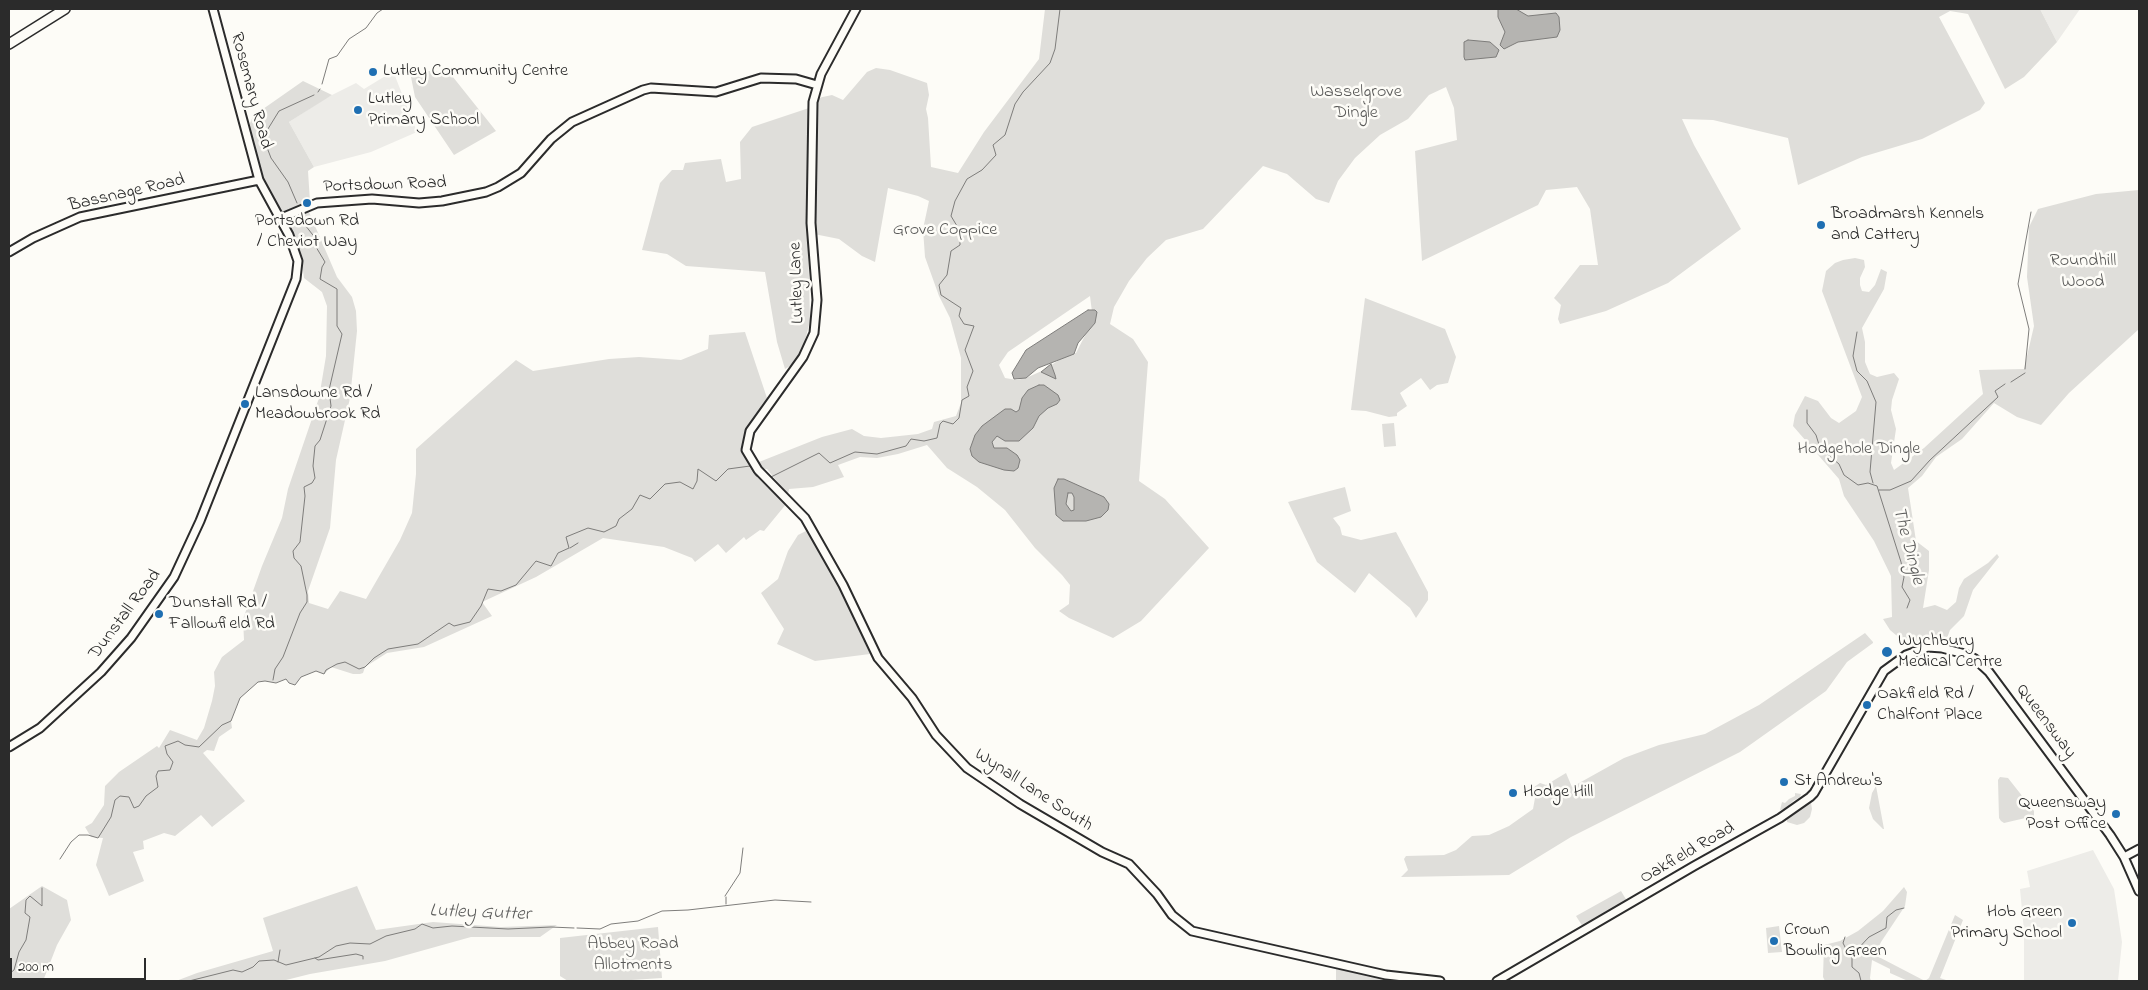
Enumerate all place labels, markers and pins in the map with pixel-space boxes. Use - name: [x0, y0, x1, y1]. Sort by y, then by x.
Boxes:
- place label: Lutley Community Centre: [383, 61, 568, 83]
- marker: Lutley Community Centre: [367, 66, 379, 78]
- place label: Lutley Primary School: [368, 89, 479, 132]
- marker: Lutley Primary School: [352, 104, 364, 116]
- marker: Portsdown Rd / Cheviot Way: [301, 197, 313, 209]
- place label: Broadmarsh Kennels and Cattery: [1831, 204, 1984, 246]
- place label: Portsdown Rd / Cheviot Way: [255, 211, 359, 253]
- marker: Broadmarsh Kennels and Cattery: [1815, 219, 1827, 231]
- place label: Lansdowne Rd / Meadowbrook Rd: [255, 383, 380, 426]
- marker: Lansdowne Rd / Meadowbrook Rd: [239, 398, 251, 410]
- place label: Dunstall Rd / Fallowfield Rd: [169, 593, 275, 636]
- marker: Dunstall Rd / Fallowfield Rd: [153, 608, 165, 620]
- place label: Wychbury Medical Centre: [1898, 631, 2002, 674]
- marker: Wychbury Medical Centre: [1880, 645, 1894, 659]
- place label: Oakfield Rd / Chalfont Place: [1877, 684, 1982, 726]
- marker: Oakfield Rd / Chalfont Place: [1861, 699, 1873, 711]
- place label: St Andrew's: [1794, 771, 1883, 793]
- marker: St Andrew's: [1778, 776, 1790, 788]
- place label: Hodge Hill: [1523, 782, 1593, 804]
- marker: Hodge Hill: [1507, 787, 1519, 799]
- place label: Queensway Post Office: [2018, 793, 2106, 836]
- marker: Queensway Post Office: [2110, 808, 2122, 820]
- place label: Hob Green Primary School: [1951, 902, 2062, 944]
- marker: Hob Green Primary School: [2066, 917, 2078, 929]
- place label: Crown Bowling Green: [1784, 920, 1887, 962]
- marker: Crown Bowling Green: [1768, 935, 1780, 947]

